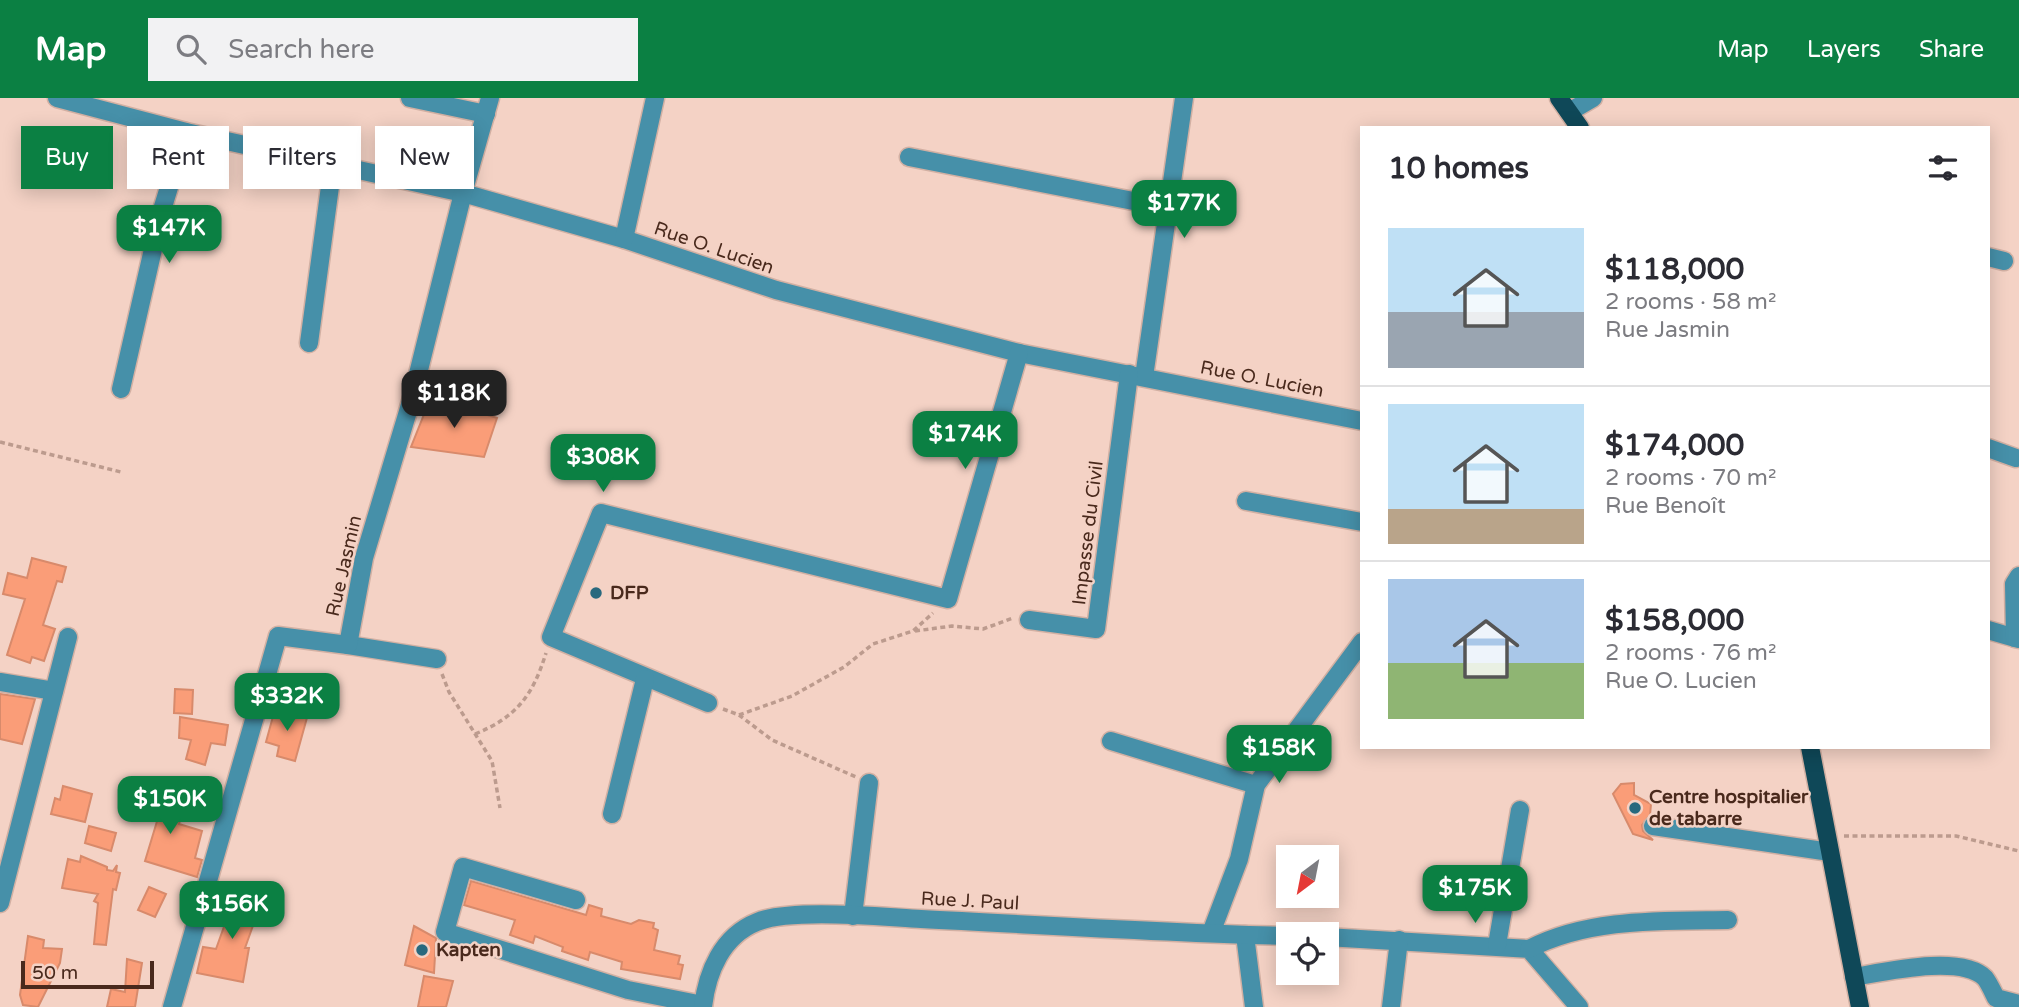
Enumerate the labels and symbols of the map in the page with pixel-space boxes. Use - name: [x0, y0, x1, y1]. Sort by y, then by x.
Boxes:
- pin: $177K: [1135, 180, 1233, 240]
- pin: $147K: [120, 206, 218, 265]
- street label: Rue O. Lucien: [651, 217, 777, 279]
- street label: Rue O. Lucien: [1198, 356, 1326, 402]
- pin: $118K: [405, 370, 503, 430]
- pin: $174K: [916, 412, 1014, 471]
- pin: $308K: [554, 434, 652, 494]
- street label: Impasse du Civil: [1068, 460, 1108, 606]
- street label: Rue Jasmin: [322, 513, 366, 619]
- place label: DFP: [610, 582, 649, 604]
- marker: DFP: [588, 585, 604, 601]
- pin: $332K: [238, 674, 336, 733]
- pin: $158K: [1230, 726, 1328, 785]
- pin: $150K: [121, 776, 219, 836]
- place label: Centre hospitalier de tabarre: [1649, 786, 1809, 830]
- marker: Centre hospitalier de tabarre: [1627, 800, 1643, 816]
- north arrow: [1276, 845, 1339, 908]
- pin: $175K: [1426, 866, 1524, 925]
- pin: $156K: [183, 882, 281, 941]
- street label: Rue J. Paul: [920, 887, 1020, 915]
- place label: Kapten: [436, 939, 501, 962]
- marker: Kapten: [414, 942, 430, 958]
- scale bar: [21, 958, 154, 990]

